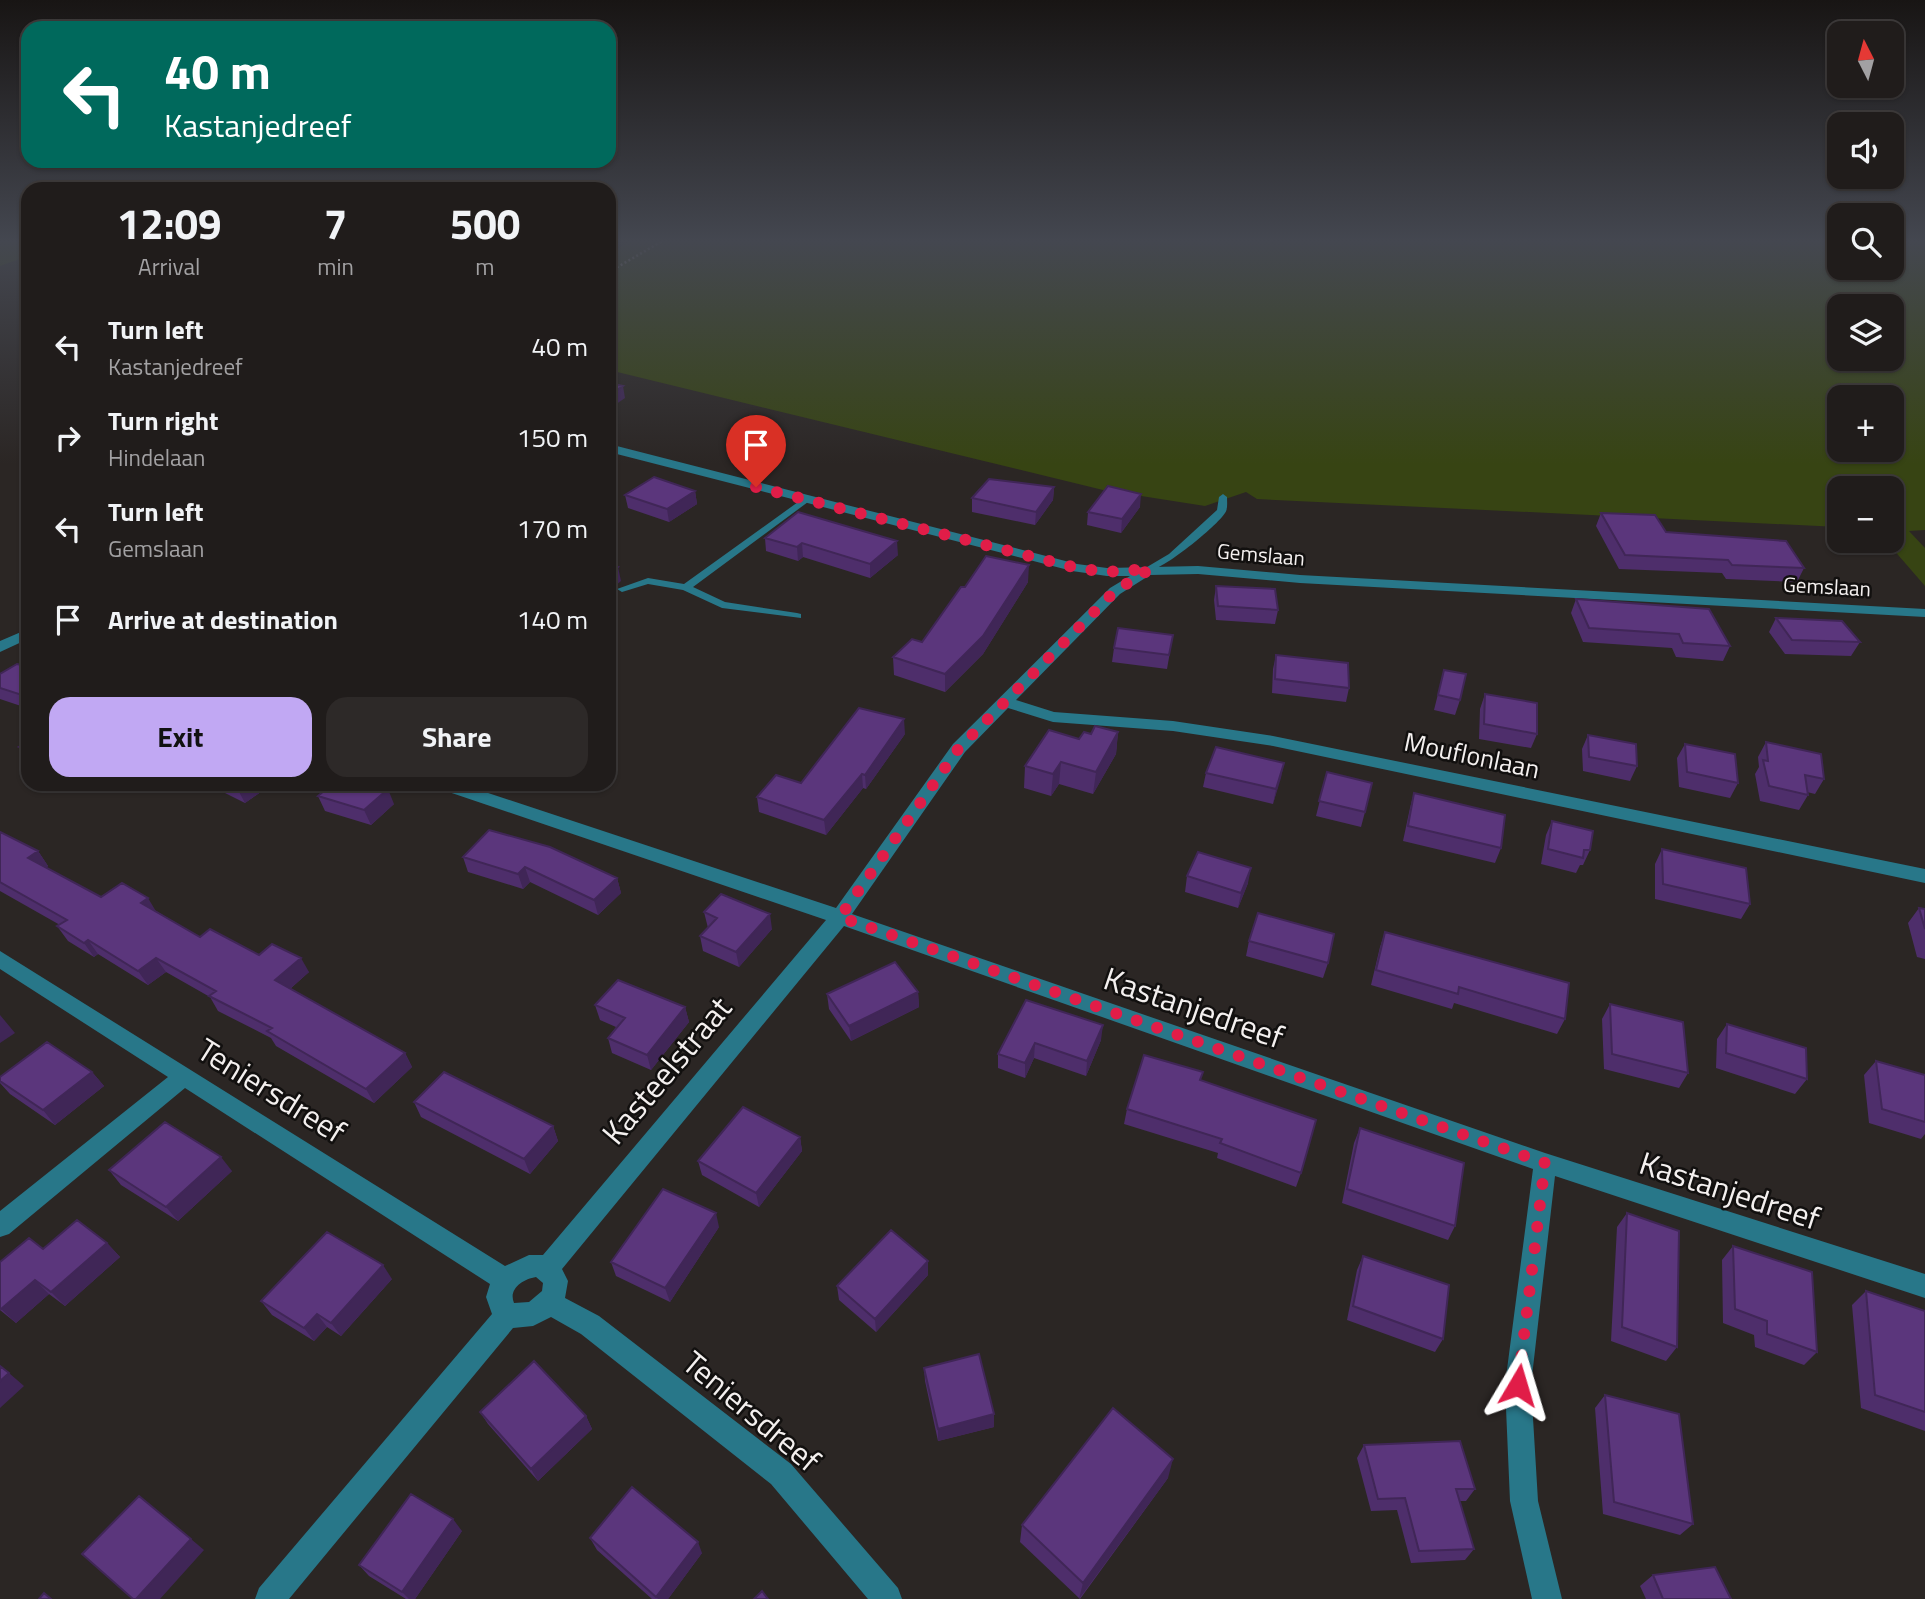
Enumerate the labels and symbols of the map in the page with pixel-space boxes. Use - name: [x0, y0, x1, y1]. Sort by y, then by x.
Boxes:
- north arrow: [1827, 21, 1904, 98]
- pin: [726, 415, 786, 487]
- street label: Gemslaan: [1216, 534, 1306, 574]
- street label: Gemslaan: [1782, 568, 1872, 604]
- street label: Mouflonlaan: [1401, 722, 1543, 788]
- street label: Kastanjedreef: [1098, 954, 1291, 1060]
- street label: Kasteelstraat: [590, 985, 742, 1155]
- street label: Teniersdreef: [188, 1025, 356, 1155]
- street label: Kastanjedreef: [1633, 1138, 1827, 1242]
- street label: Teniersdreef: [673, 1339, 832, 1483]
- position arrow: [1481, 1348, 1555, 1422]

